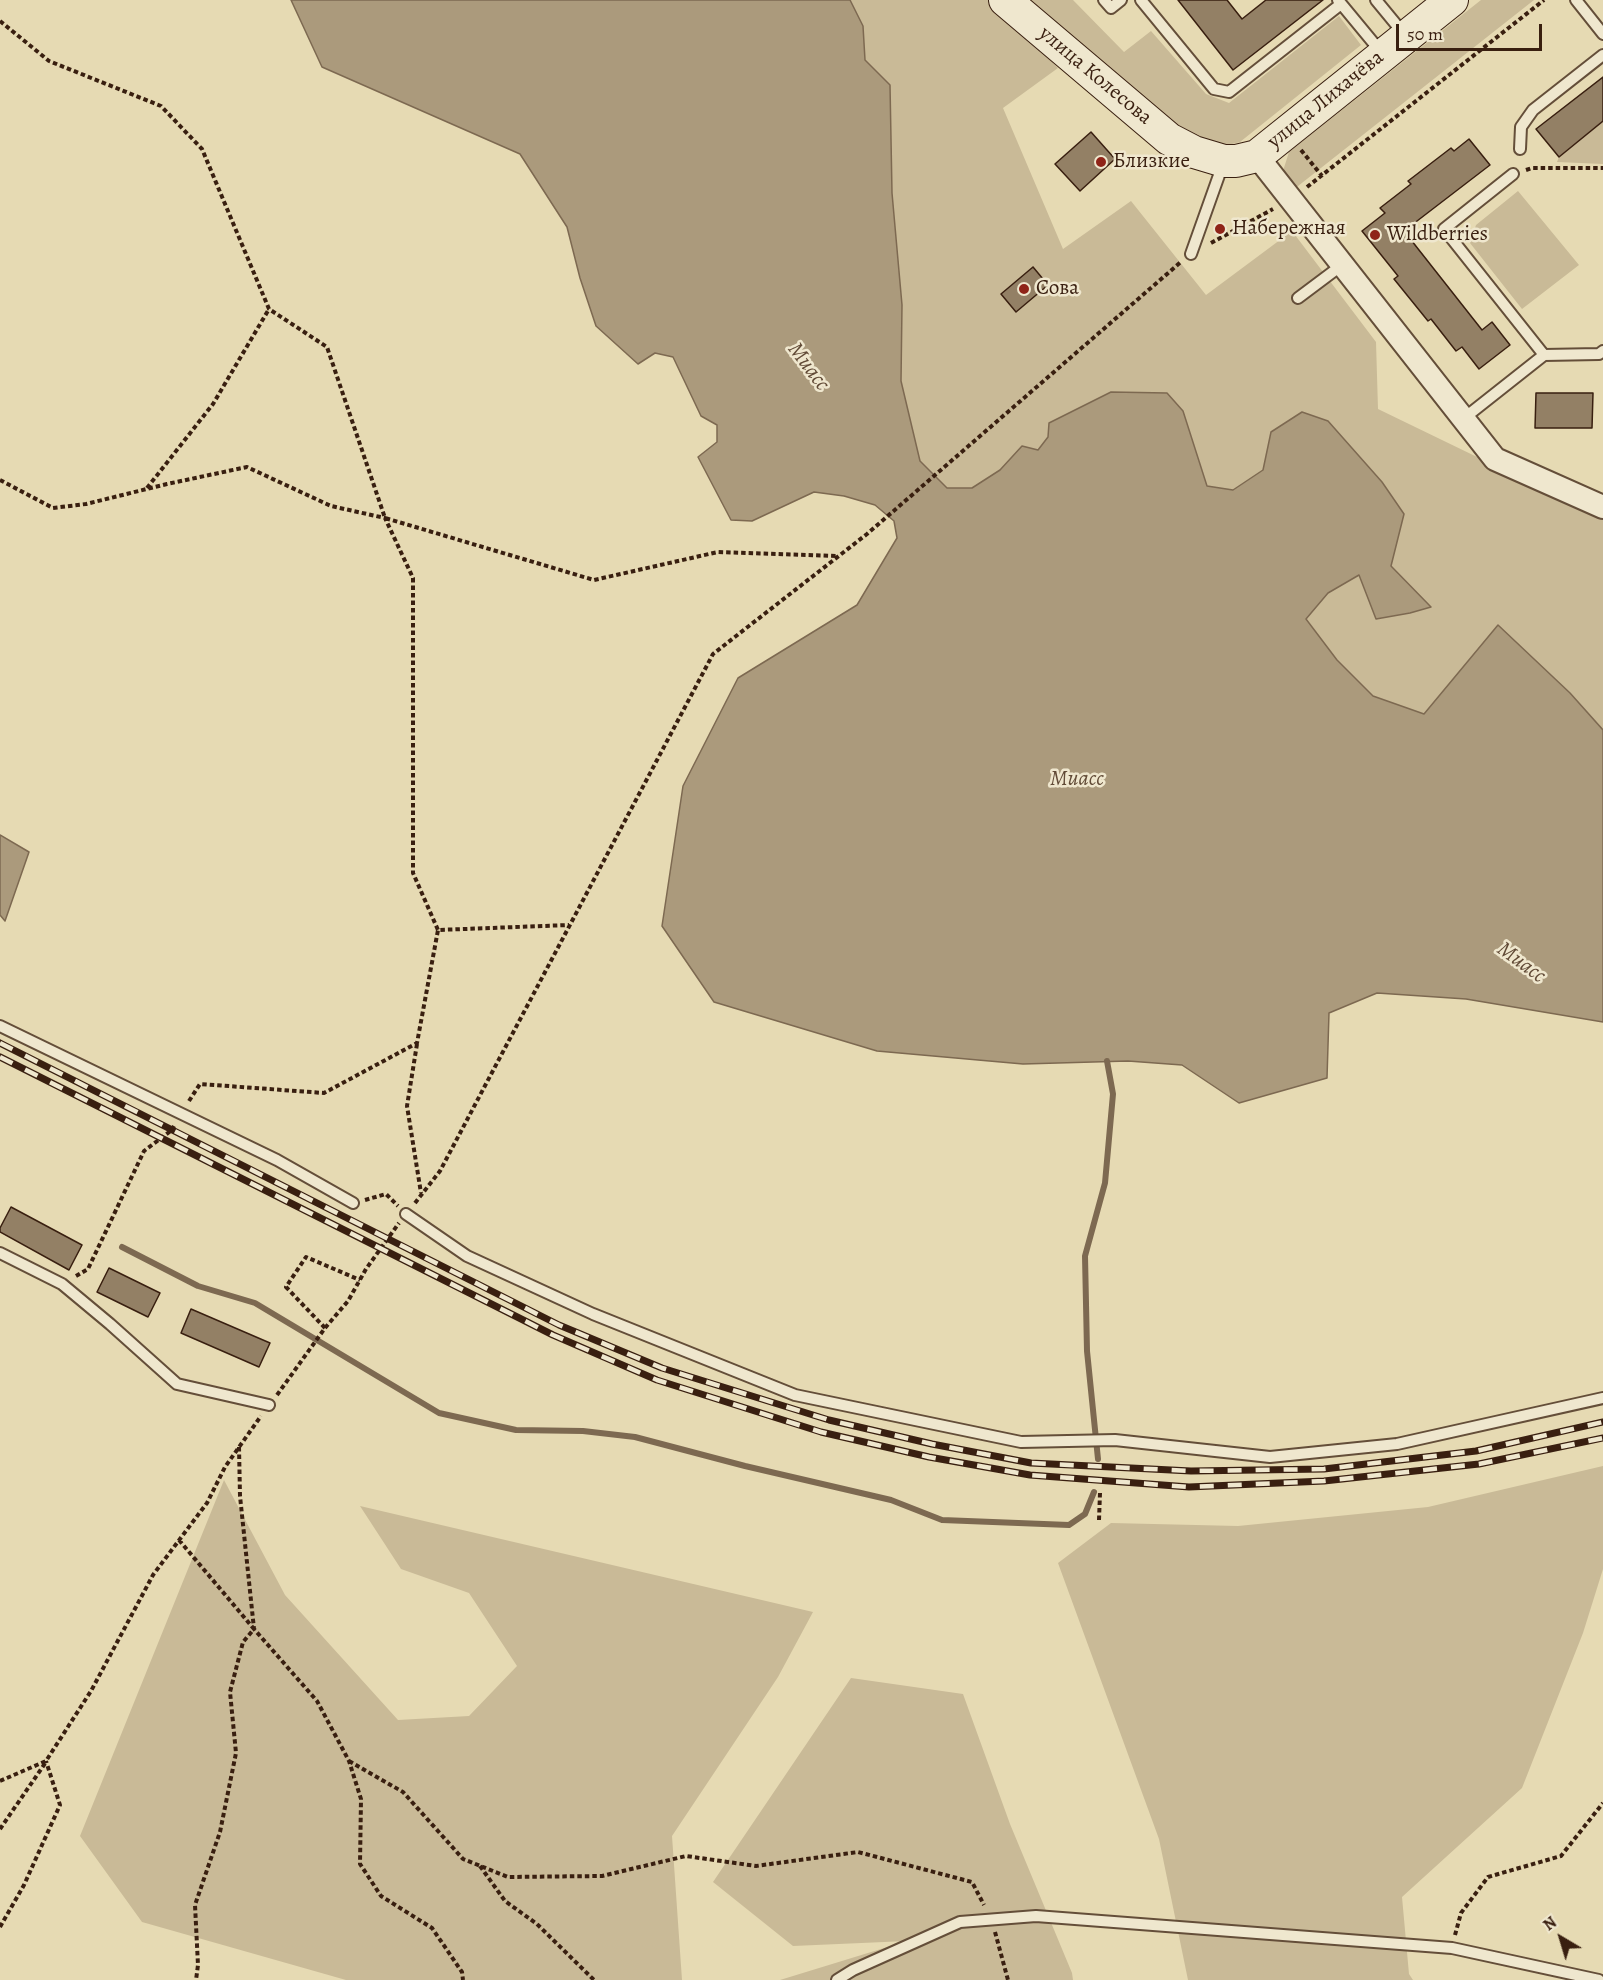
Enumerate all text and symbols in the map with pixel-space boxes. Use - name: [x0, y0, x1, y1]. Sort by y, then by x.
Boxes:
- scale bar: [1399, 12, 1544, 50]
- street label: улица Колесова: [1033, 21, 1157, 131]
- text: 50 m: [1407, 22, 1443, 46]
- street label: улица Лихачёва: [1263, 45, 1389, 155]
- place label: Близкие: [1113, 149, 1190, 175]
- marker: Близкие: [1094, 155, 1108, 169]
- place label: Набережная: [1232, 216, 1346, 242]
- marker: Набережная: [1213, 222, 1227, 236]
- place label: Wildberries: [1387, 222, 1488, 248]
- marker: Wildberries: [1368, 228, 1382, 242]
- place label: Сова: [1036, 276, 1079, 302]
- marker: Сова: [1017, 282, 1031, 296]
- water label: Миасс: [781, 338, 835, 396]
- water label: Миасс: [1050, 767, 1104, 793]
- water label: Миасс: [1491, 936, 1551, 990]
- north arrow: [1531, 1908, 1591, 1968]
- text: N: [1539, 1912, 1561, 1936]

